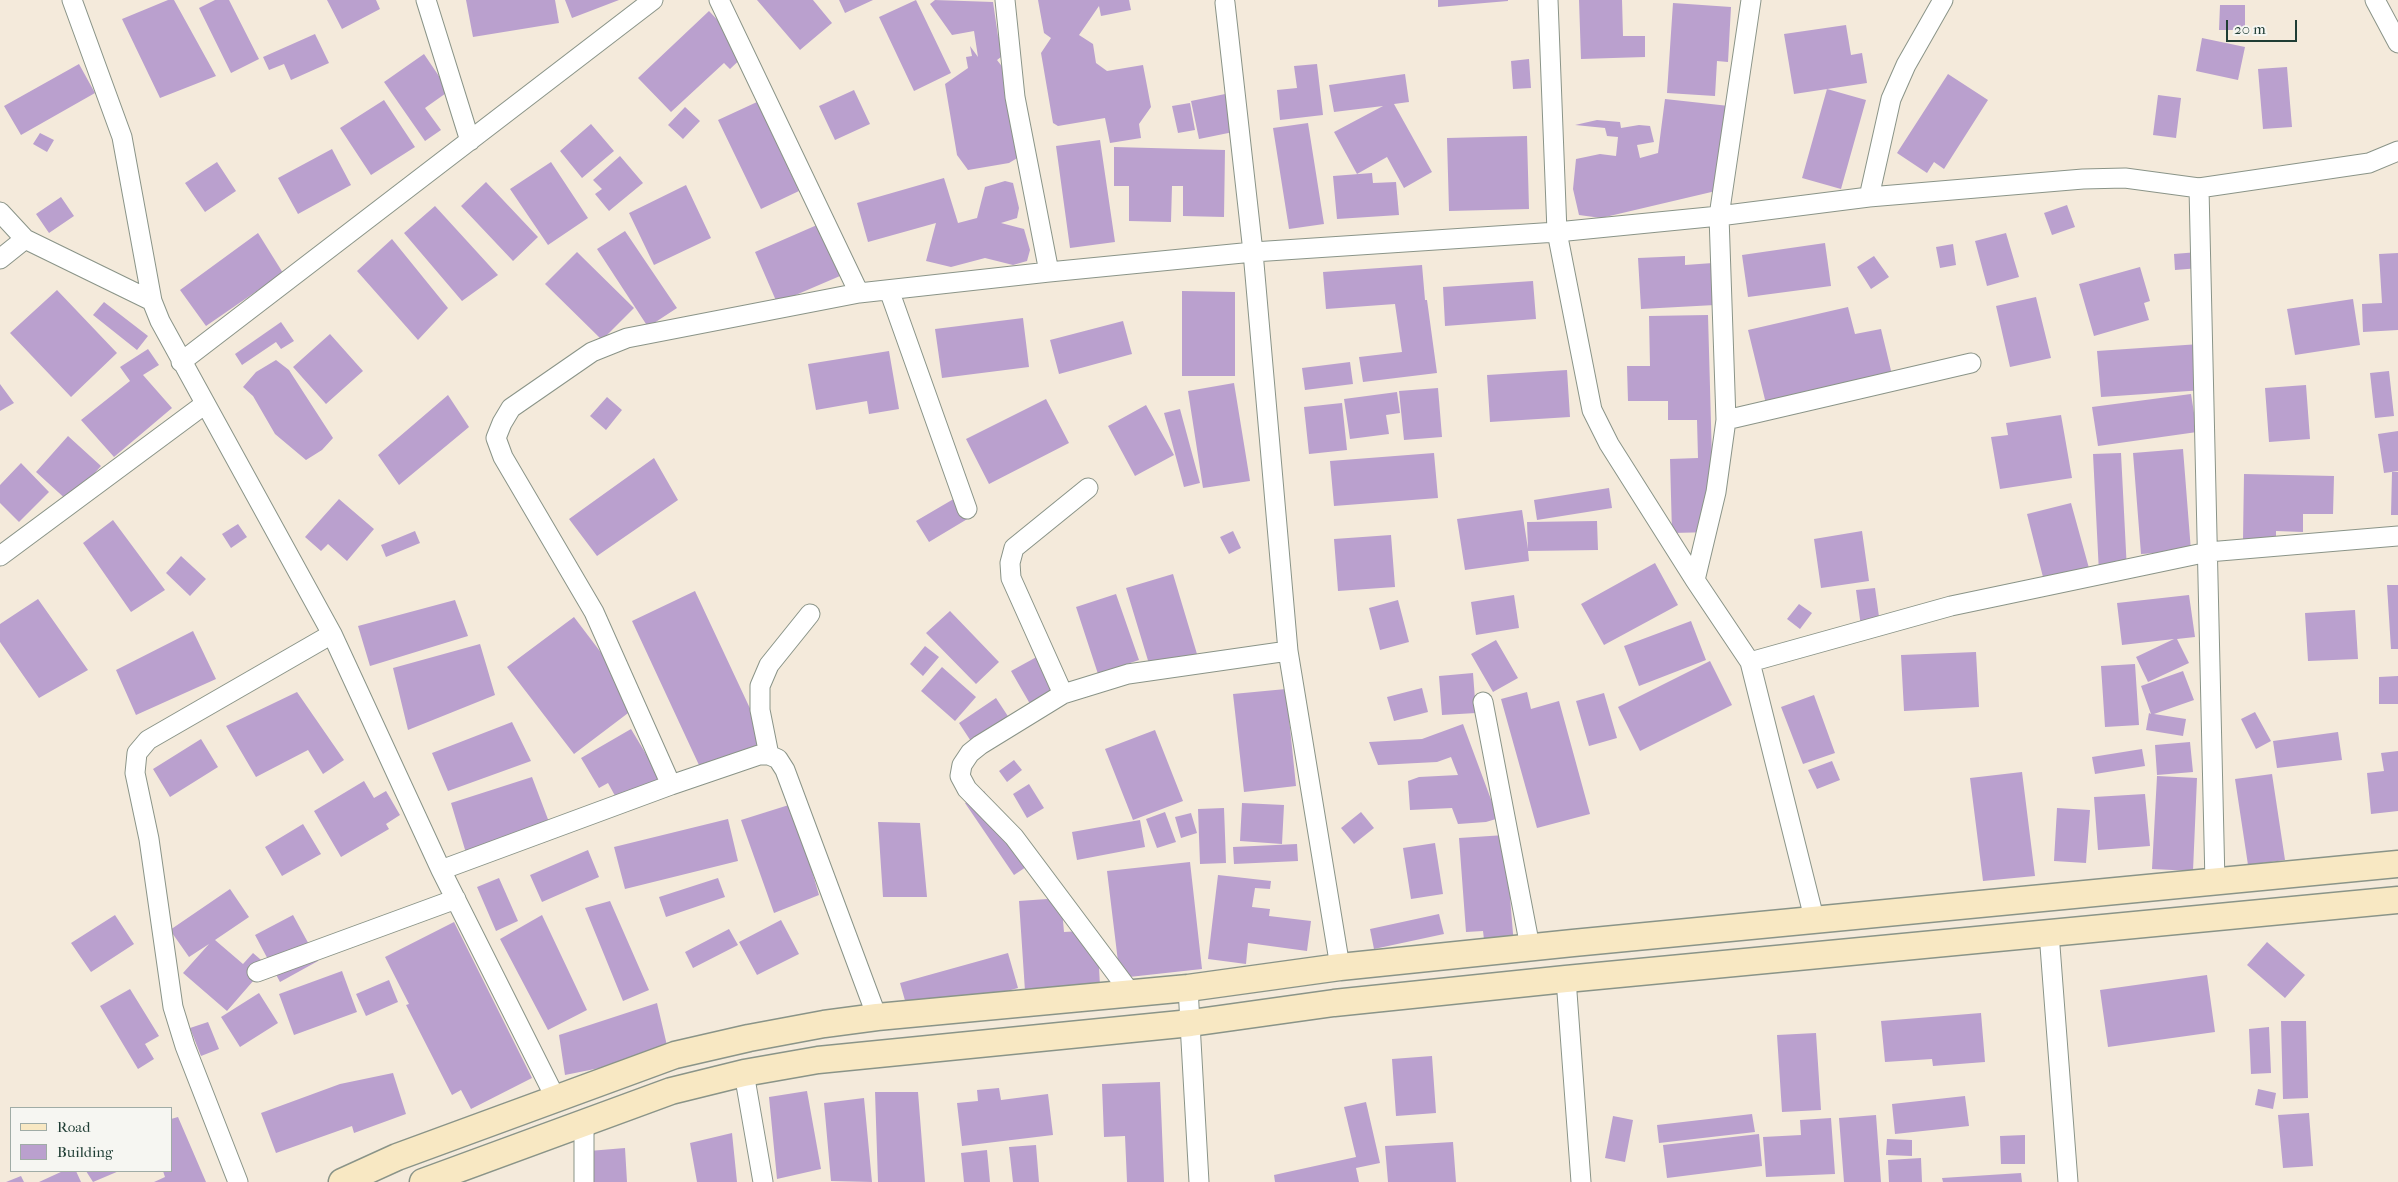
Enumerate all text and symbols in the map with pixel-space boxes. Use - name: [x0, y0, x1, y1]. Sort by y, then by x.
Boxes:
- scale bar: [2228, 10, 2299, 42]
- text: 20 m: [2234, 20, 2266, 38]
- legend: [10, 1107, 172, 1172]
- text: Road: [57, 1118, 90, 1136]
- text: Building: [57, 1143, 113, 1161]

